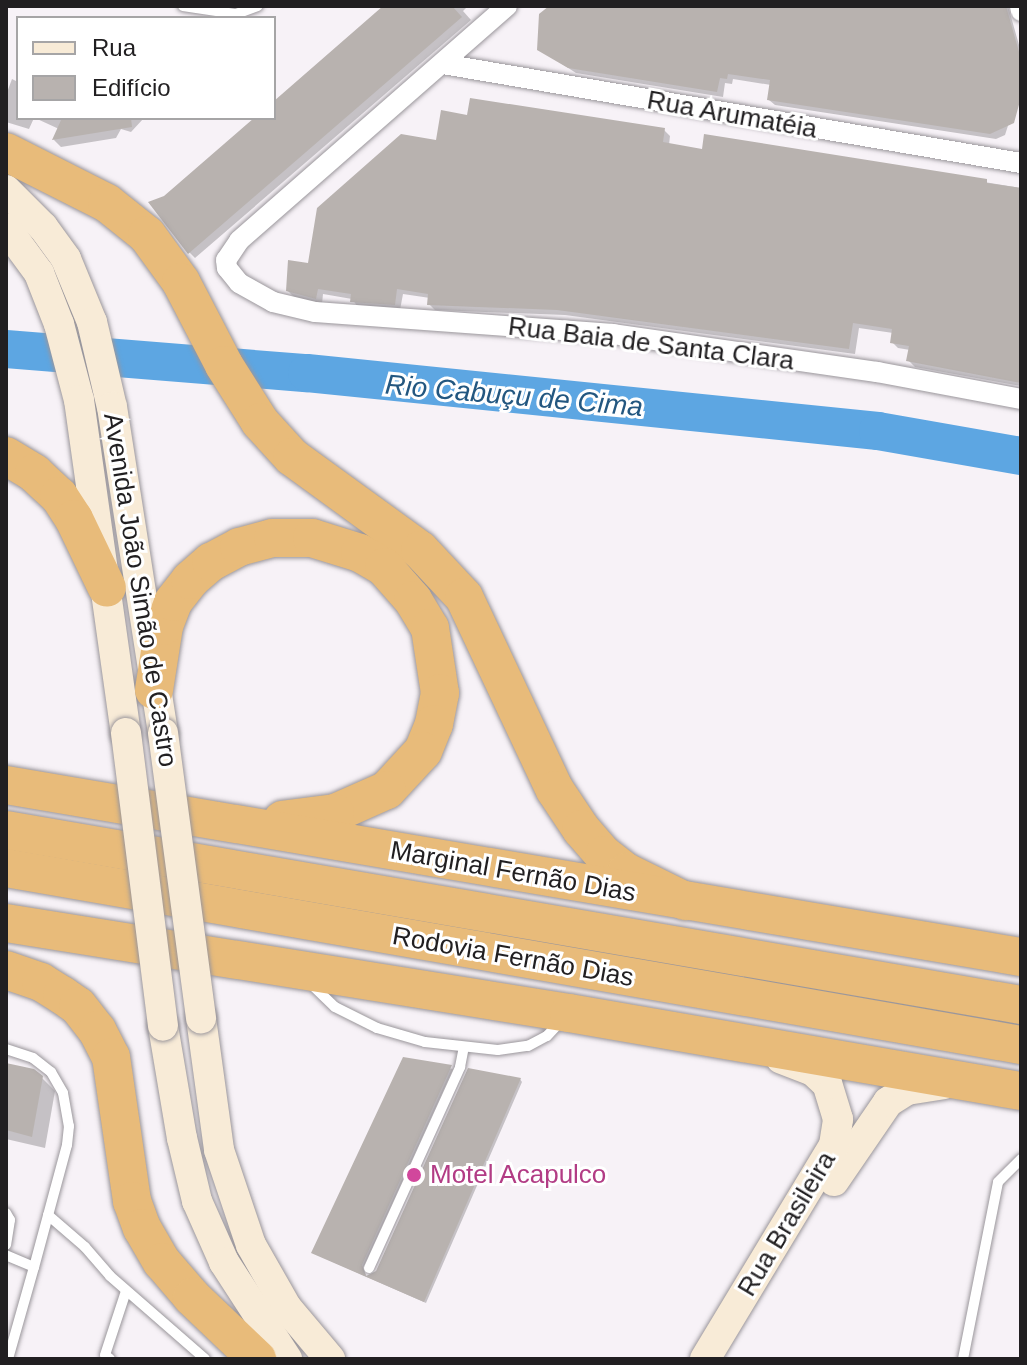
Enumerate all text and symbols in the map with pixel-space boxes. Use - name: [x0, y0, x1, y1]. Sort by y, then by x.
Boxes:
- legend: [16, 16, 276, 120]
- text: Rua: [92, 34, 136, 61]
- text: Edifício: [92, 74, 171, 101]
- street label: Rua Arumatéia: [644, 85, 820, 145]
- street label: Rua Baia de Santa Clara: [506, 311, 796, 377]
- water label: Rio Cabuçu de Cima: [384, 368, 644, 424]
- street label: Avenida João Simão de Castro: [97, 411, 183, 769]
- street label: Marginal Fernão Dias: [388, 835, 638, 909]
- street label: Rodovia Fernão Dias: [390, 920, 636, 994]
- street label: Rua Brasileira: [732, 1146, 842, 1302]
- place label: Motel Acapulco: [430, 1159, 608, 1191]
- marker: Motel Acapulco: [405, 1166, 423, 1184]

